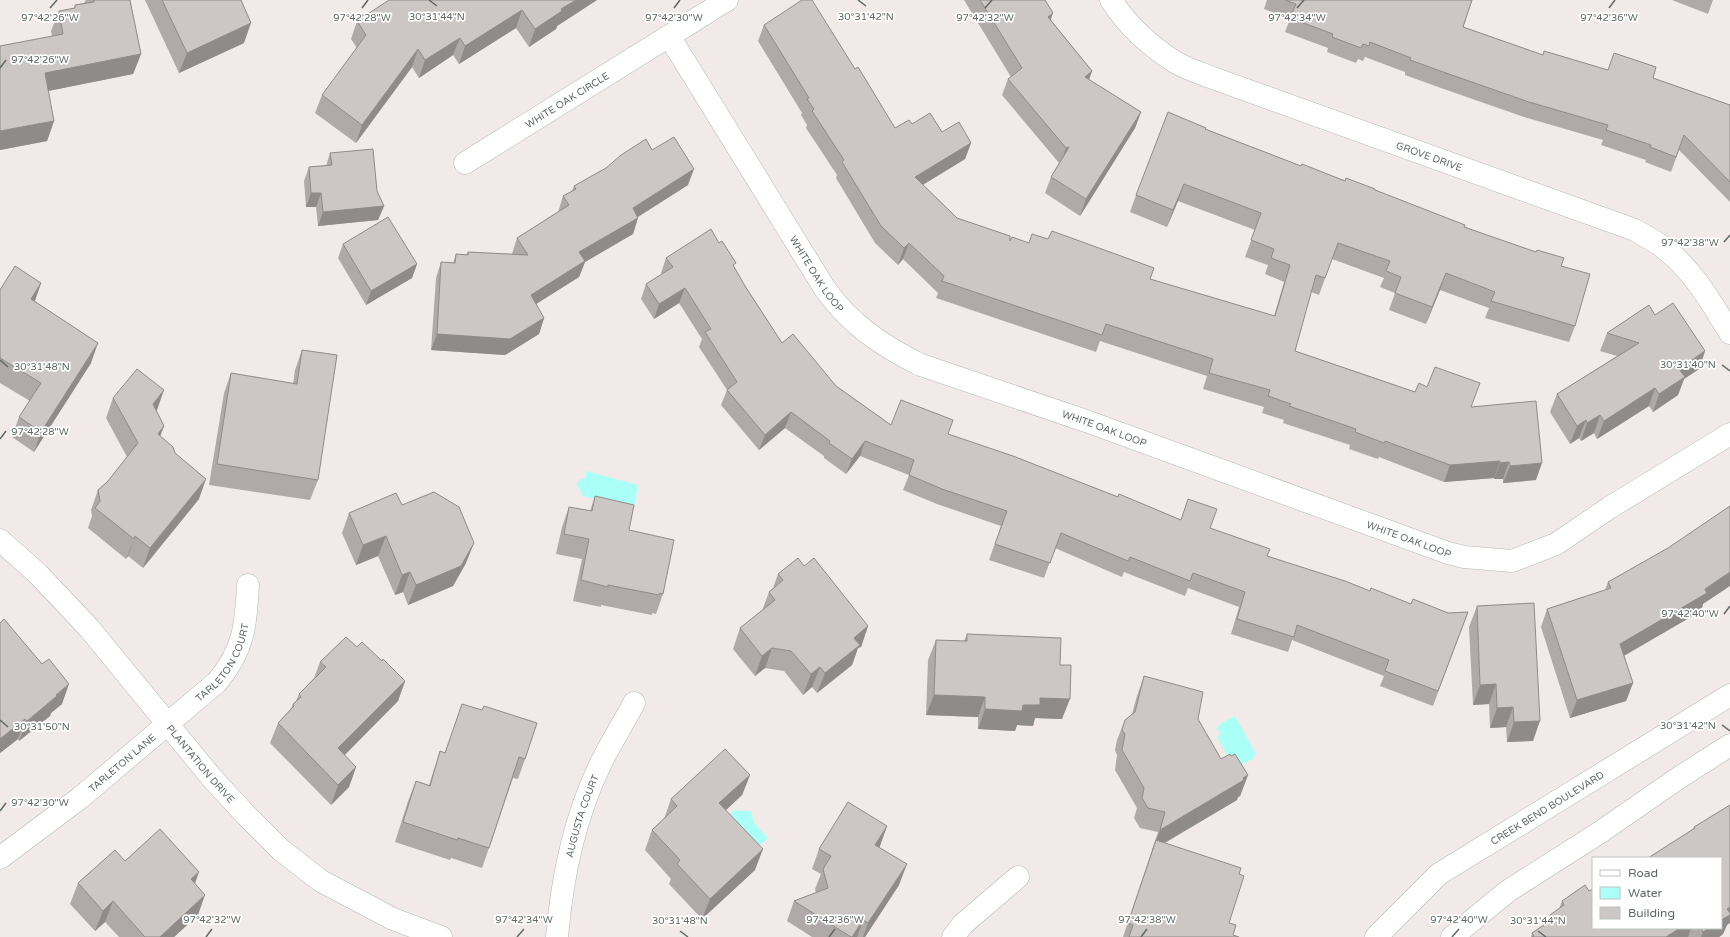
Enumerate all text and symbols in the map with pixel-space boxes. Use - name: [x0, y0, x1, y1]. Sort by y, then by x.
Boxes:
- text: 30°31'44"N: [409, 11, 465, 23]
- text: 30°31'42"N: [838, 11, 894, 23]
- text: 97°42'26"W: [21, 12, 79, 24]
- text: 97°42'28"W: [333, 12, 391, 24]
- text: 97°42'30"W: [645, 12, 703, 24]
- text: 97°42'32"W: [956, 12, 1014, 24]
- text: 97°42'34"W: [1268, 12, 1326, 24]
- text: 97°42'36"W: [1580, 12, 1638, 24]
- text: 97°42'26"W: [11, 54, 69, 66]
- street label: WHITE OAK CIRCLE: [523, 70, 612, 131]
- street label: GROVE DRIVE: [1394, 139, 1464, 174]
- street label: WHITE OAK LOOP: [787, 234, 846, 315]
- text: 97°42'38"W: [1661, 237, 1719, 249]
- text: 30°31'40"N: [1660, 359, 1716, 371]
- text: 30°31'48"N: [14, 361, 70, 373]
- street label: WHITE OAK LOOP: [1060, 408, 1148, 450]
- text: 97°42'28"W: [11, 426, 69, 438]
- street label: WHITE OAK LOOP: [1365, 519, 1453, 561]
- text: 97°42'40"W: [1661, 608, 1719, 620]
- street label: TARLETON COURT: [193, 622, 252, 705]
- text: 30°31'42"N: [1660, 720, 1716, 732]
- text: 30°31'50"N: [14, 721, 70, 733]
- street label: PLANTATION DRIVE: [164, 723, 237, 806]
- street label: TARLETON LANE: [87, 731, 159, 795]
- street label: CREEK BEND BOULEVARD: [1489, 769, 1607, 848]
- street label: AUGUSTA COURT: [564, 773, 602, 859]
- text: 97°42'30"W: [11, 797, 69, 809]
- legend: [1592, 857, 1722, 929]
- text: Road: [1628, 866, 1658, 880]
- text: Water: [1628, 886, 1663, 900]
- text: Building: [1628, 906, 1675, 920]
- text: 97°42'32"W: [183, 914, 241, 926]
- text: 97°42'34"W: [495, 914, 553, 926]
- text: 97°42'36"W: [806, 914, 864, 926]
- text: 97°42'38"W: [1118, 914, 1176, 926]
- text: 97°42'40"W: [1430, 914, 1488, 926]
- text: 30°31'48"N: [652, 915, 708, 927]
- text: 30°31'44"N: [1510, 915, 1566, 927]

